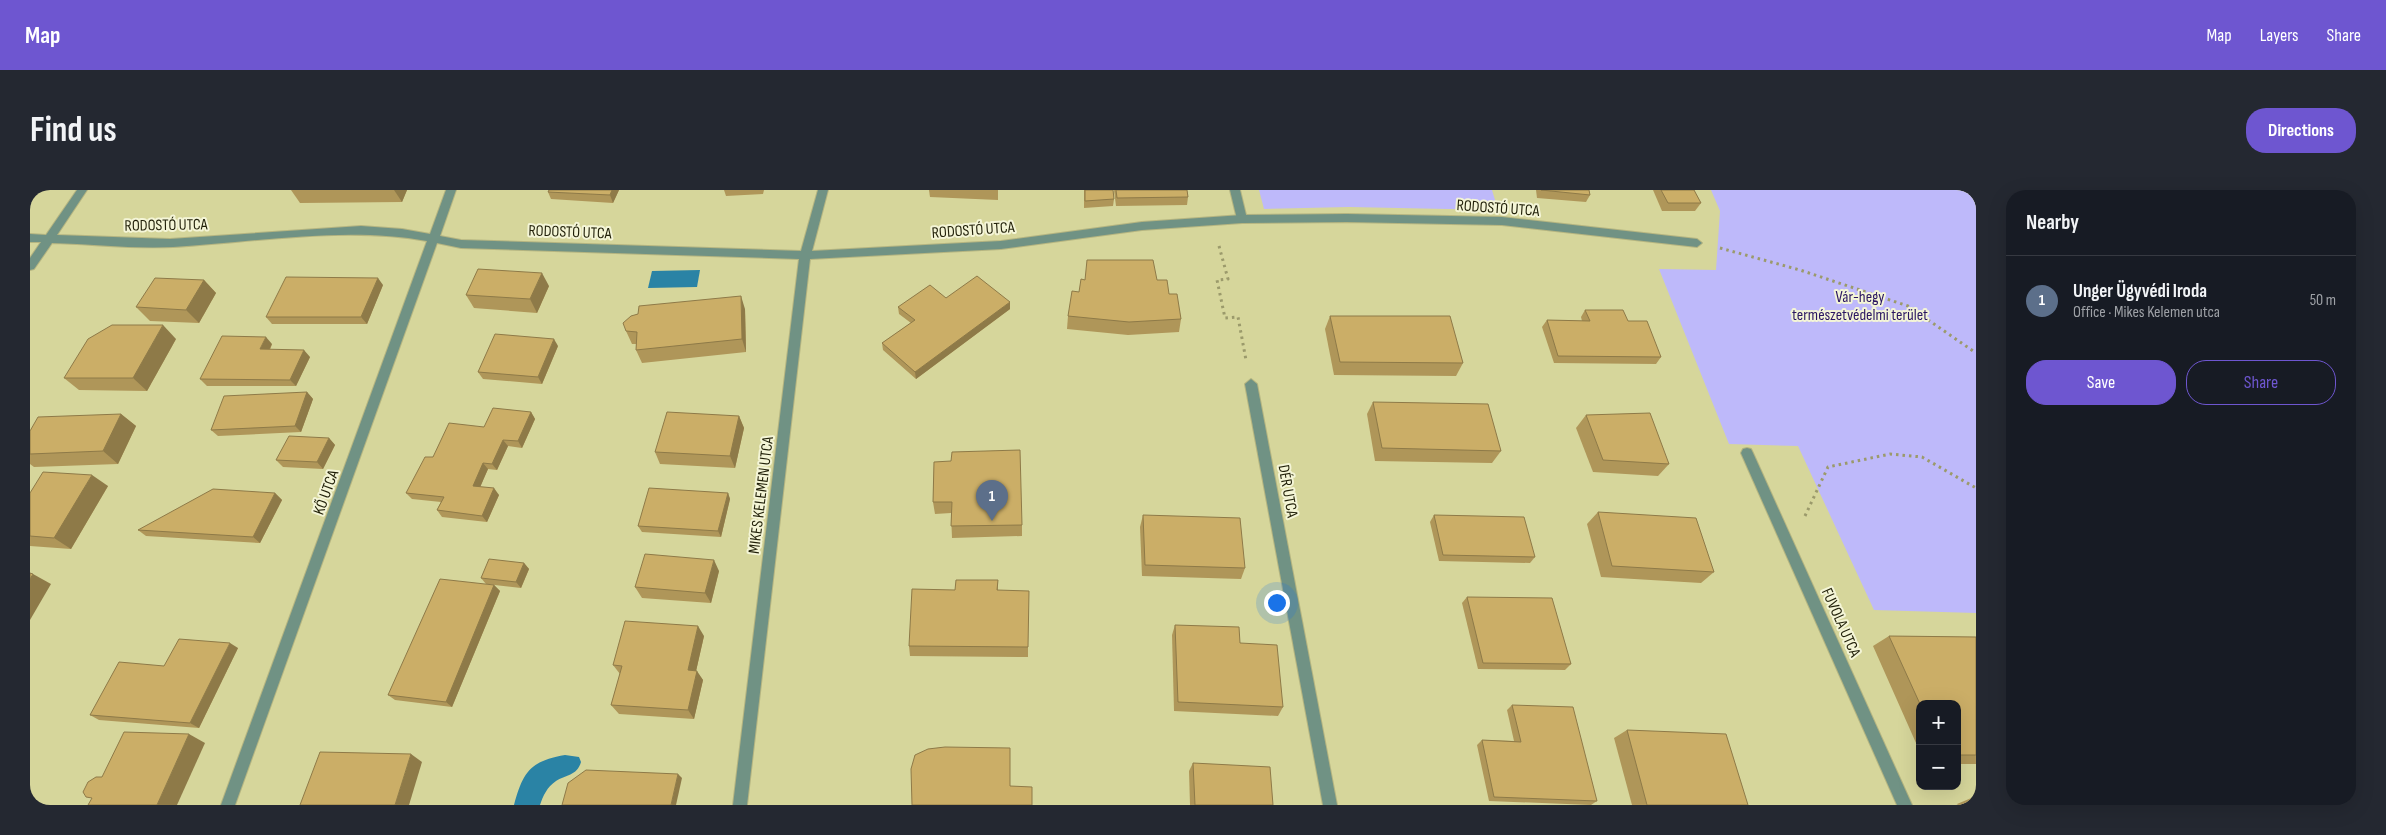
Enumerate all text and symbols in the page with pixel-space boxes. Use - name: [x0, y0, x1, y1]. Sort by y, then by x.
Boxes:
- text: Map: [25, 21, 60, 50]
- text: Map: [2207, 25, 2232, 46]
- text: Layers: [2260, 25, 2299, 46]
- text: Share: [2327, 25, 2361, 46]
- button: Directions: [2246, 108, 2356, 153]
- text: Find us: [30, 109, 117, 152]
- street label: RODOSTÓ UTCA: [1456, 196, 1540, 221]
- text: Nearby: [2026, 210, 2079, 235]
- street label: RODOSTÓ UTCA: [124, 215, 208, 236]
- street label: RODOSTÓ UTCA: [931, 218, 1015, 243]
- street label: RODOSTÓ UTCA: [528, 222, 612, 243]
- text: Unger Ügyvédi Iroda: [2073, 280, 2207, 303]
- park label: Vár-hegy természetvédelmi terület: [1792, 288, 1928, 325]
- text: 1: [2039, 291, 2045, 310]
- text: 50 m: [2310, 291, 2336, 310]
- text: Office · Mikes Kelemen utca: [2073, 303, 2220, 322]
- button: Save: [2026, 360, 2176, 405]
- button: Share: [2186, 360, 2336, 405]
- street label: MIKES KELEMEN UTCA: [745, 435, 778, 555]
- street label: DÉR UTCA: [1274, 463, 1302, 519]
- street label: KŐ UTCA: [310, 467, 343, 517]
- pin: 1: [976, 480, 1008, 521]
- street label: FUVOLA UTCA: [1817, 585, 1864, 660]
- your location: [1264, 590, 1290, 616]
- map controls: [1916, 700, 1961, 790]
- button: +: [1916, 700, 1961, 745]
- button: −: [1916, 745, 1961, 790]

